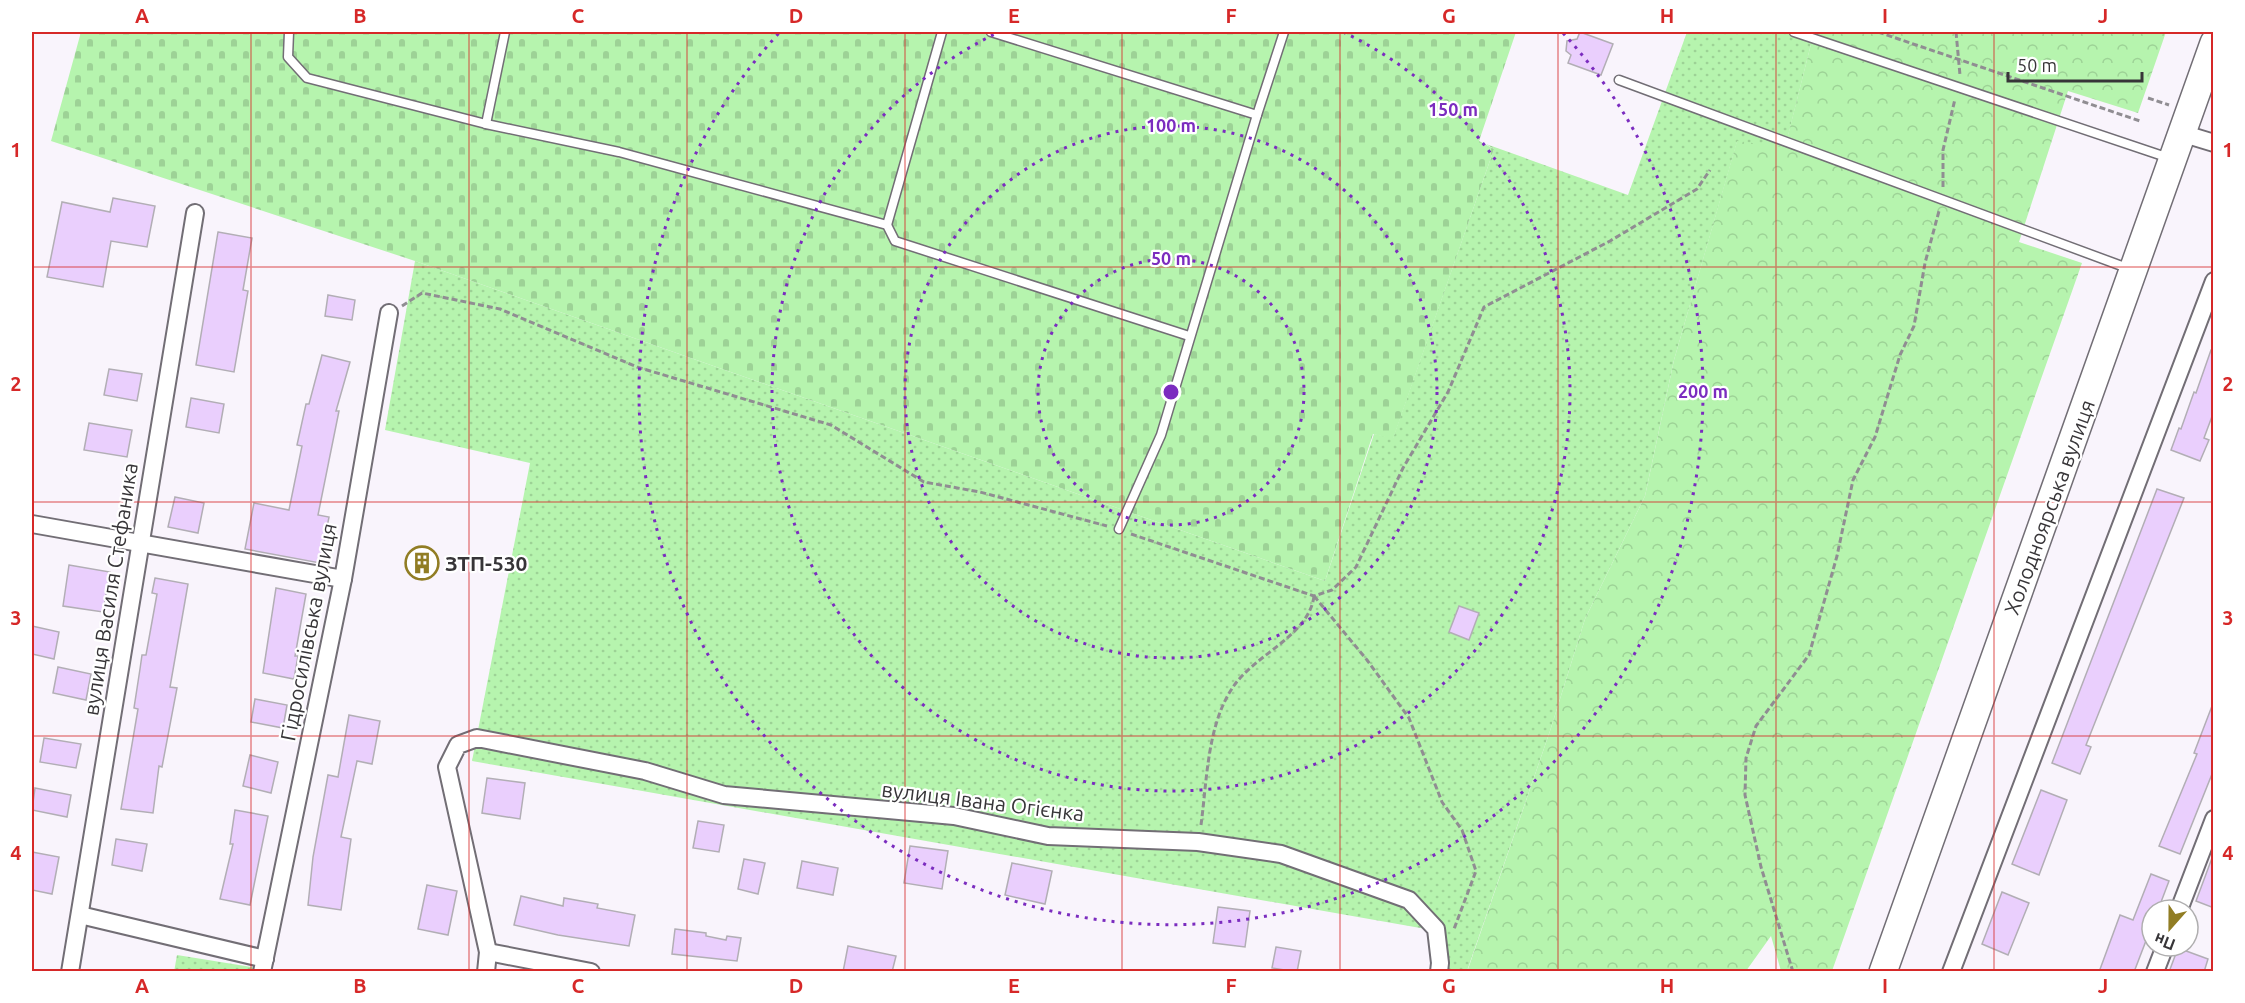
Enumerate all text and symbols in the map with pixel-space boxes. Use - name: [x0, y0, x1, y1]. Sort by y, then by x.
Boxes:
- text: A: [135, 4, 149, 27]
- text: B: [353, 4, 367, 27]
- text: C: [572, 4, 585, 27]
- text: D: [789, 4, 803, 27]
- text: E: [1008, 4, 1020, 27]
- text: F: [1225, 4, 1237, 27]
- text: G: [1442, 4, 1456, 27]
- text: H: [1660, 4, 1674, 27]
- text: I: [1882, 4, 1888, 27]
- text: J: [2098, 4, 2108, 27]
- scale bar: [2008, 45, 2142, 83]
- text: 50 m: [2017, 55, 2057, 75]
- text: 150 m: [1428, 99, 1478, 119]
- text: 100 m: [1146, 115, 1196, 135]
- text: 1: [10, 138, 22, 161]
- text: 1: [2222, 138, 2234, 161]
- text: 50 m: [1151, 248, 1191, 268]
- text: 2: [10, 372, 22, 395]
- text: 2: [2222, 372, 2234, 395]
- text: 200 m: [1678, 381, 1728, 401]
- centre of rings: [1161, 382, 1181, 402]
- street label: Холодноярська вулиця: [1999, 396, 2099, 618]
- street label: вулиця Василя Стефаника: [78, 461, 142, 717]
- street label: Гідросилівська вулиця: [275, 521, 341, 743]
- building icon: ЗТП-530: [404, 545, 440, 581]
- place label: ЗТП-530: [445, 551, 528, 575]
- text: 3: [10, 606, 22, 629]
- text: 3: [2222, 606, 2234, 629]
- street label: вулиця Івана Огієнка: [880, 777, 1086, 825]
- text: 4: [10, 841, 22, 864]
- text: 4: [2222, 841, 2234, 864]
- north arrow: [2140, 898, 2200, 958]
- text: Пн: [2152, 930, 2178, 954]
- text: A: [135, 974, 149, 997]
- text: B: [353, 974, 367, 997]
- text: C: [572, 974, 585, 997]
- text: D: [789, 974, 803, 997]
- text: E: [1008, 974, 1020, 997]
- text: F: [1225, 974, 1237, 997]
- text: G: [1442, 974, 1456, 997]
- text: H: [1660, 974, 1674, 997]
- text: I: [1882, 974, 1888, 997]
- text: J: [2098, 974, 2108, 997]

